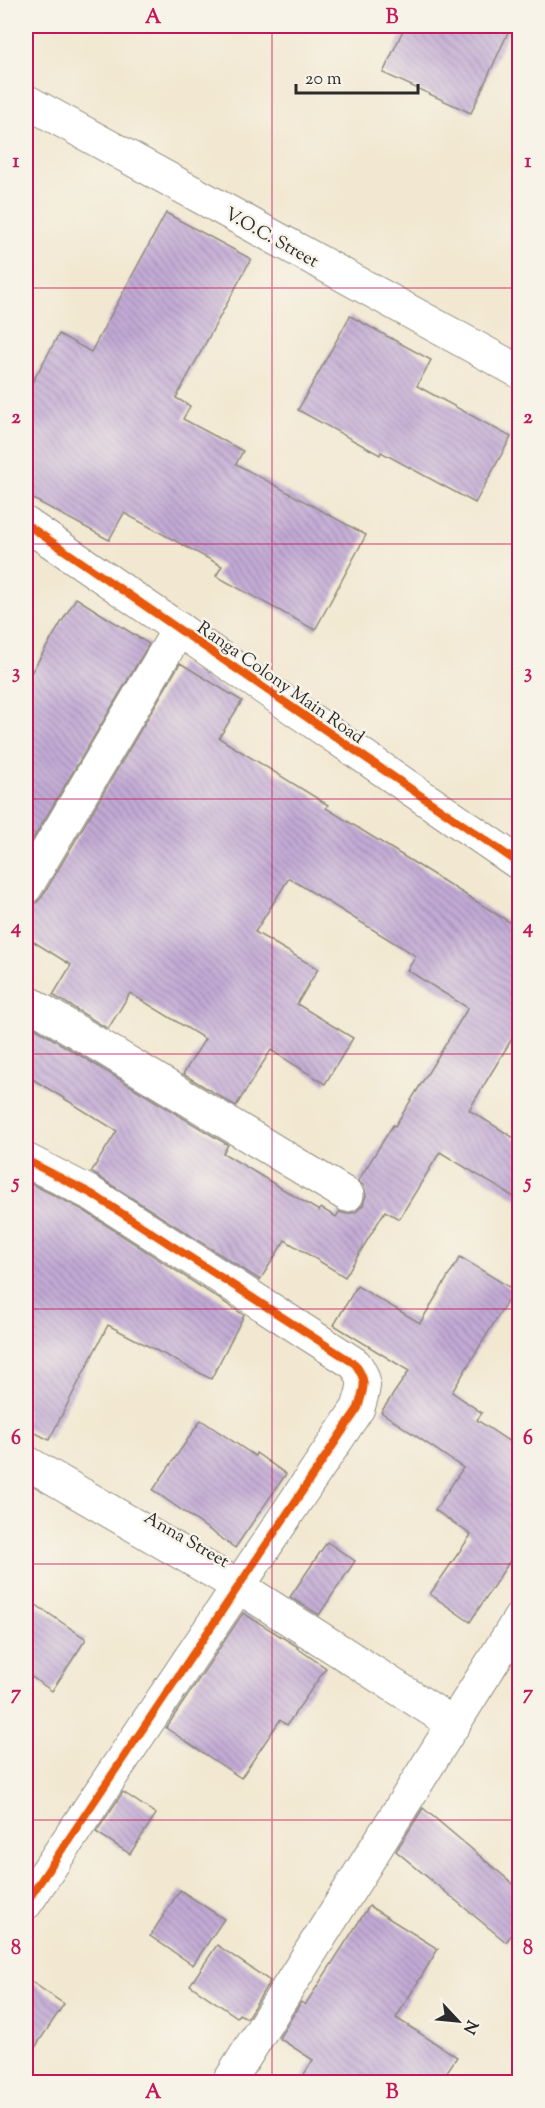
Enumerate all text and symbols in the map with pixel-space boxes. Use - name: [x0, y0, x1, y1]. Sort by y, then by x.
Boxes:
- text: A: [145, 4, 162, 33]
- text: B: [386, 4, 399, 33]
- scale bar: [296, 57, 418, 95]
- text: 20 m: [305, 67, 342, 93]
- text: 1: [13, 148, 20, 177]
- text: 1: [525, 148, 532, 177]
- street label: V.O.C. Street: [219, 202, 323, 275]
- text: 2: [11, 404, 21, 433]
- text: 2: [523, 404, 533, 433]
- street label: Ranga Colony Main Road: [191, 616, 369, 751]
- text: 3: [12, 659, 20, 688]
- text: 3: [524, 659, 532, 688]
- text: 4: [10, 914, 21, 943]
- text: 4: [522, 914, 533, 943]
- text: 5: [11, 1169, 20, 1198]
- text: 5: [523, 1169, 532, 1198]
- text: 6: [11, 1425, 21, 1454]
- text: 6: [523, 1425, 533, 1454]
- street label: Anna Street: [139, 1506, 233, 1576]
- text: 7: [11, 1680, 22, 1709]
- text: 7: [523, 1680, 534, 1709]
- text: 8: [11, 1935, 21, 1964]
- text: 8: [523, 1935, 533, 1964]
- north arrow: [428, 1991, 488, 2051]
- text: N: [456, 2016, 482, 2037]
- text: A: [145, 2079, 162, 2108]
- text: B: [386, 2079, 399, 2108]

